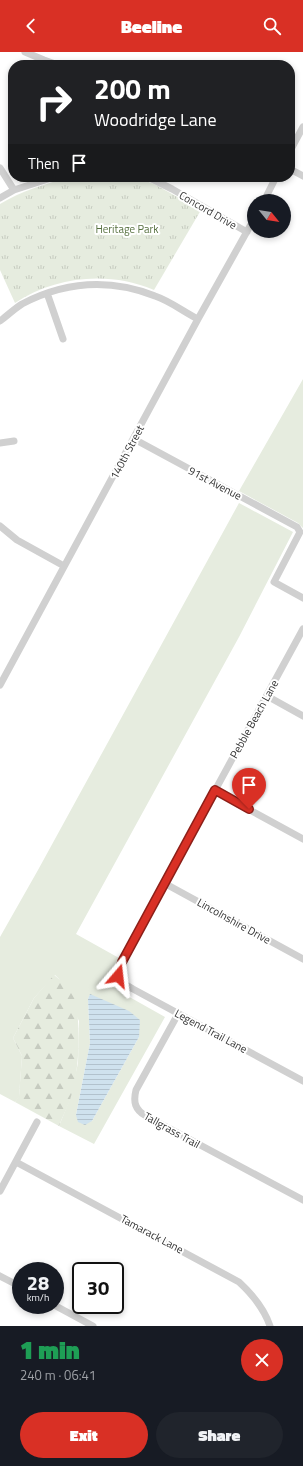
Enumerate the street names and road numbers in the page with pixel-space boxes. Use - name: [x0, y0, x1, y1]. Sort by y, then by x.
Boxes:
- street label: Concord Drive: [176, 187, 240, 233]
- street label: 140th Street: [106, 422, 148, 482]
- street label: 91st Avenue: [186, 462, 245, 504]
- street label: Pebble Beach Lane: [226, 677, 282, 761]
- street label: Lincolnshire Drive: [194, 894, 274, 948]
- street label: Legend Trail Lane: [172, 1005, 250, 1057]
- street label: Tallgrass Trail: [141, 1108, 203, 1152]
- street label: Tamarack Lane: [118, 1211, 187, 1257]

